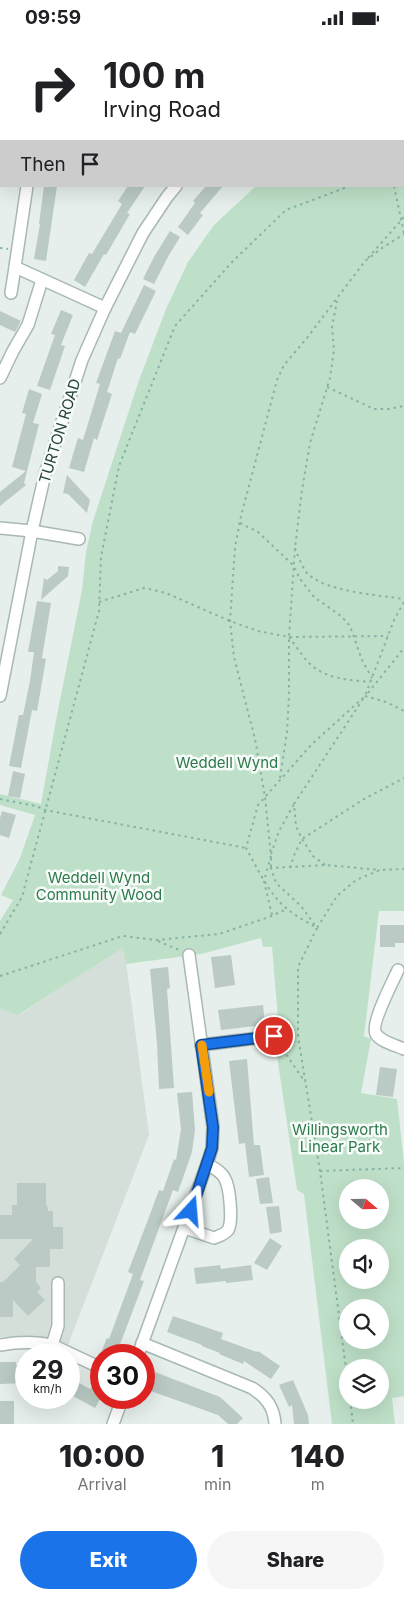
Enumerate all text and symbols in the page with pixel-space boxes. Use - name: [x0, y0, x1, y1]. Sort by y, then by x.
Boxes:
- text: 09:59: [25, 6, 81, 29]
- text: 100 m: [103, 54, 206, 96]
- icon: right: [20, 55, 85, 120]
- text: Irving Road: [103, 96, 221, 122]
- icon: arrive: [76, 150, 104, 178]
- text: Then: [20, 153, 66, 176]
- street label: TURTON ROAD: [35, 376, 84, 486]
- park label: Weddell Wynd: [176, 753, 278, 772]
- park label: Weddell Wynd Community Wood: [36, 868, 162, 904]
- pin: [253, 1015, 295, 1057]
- icon: arrive: [260, 1022, 288, 1050]
- park label: Willingsworth Linear Park: [292, 1120, 388, 1156]
- north arrow: [339, 1179, 389, 1229]
- map controls: [339, 1179, 389, 1409]
- position arrow: [164, 1184, 216, 1236]
- button: sound: [339, 1239, 389, 1289]
- button: search: [339, 1299, 389, 1349]
- speed limit sign: 30: [90, 1344, 155, 1409]
- text: 29: [32, 1355, 63, 1385]
- button: layers: [339, 1359, 389, 1409]
- text: km/h: [33, 1381, 62, 1396]
- text: 10:00: [59, 1438, 145, 1474]
- text: 1: [211, 1438, 224, 1474]
- text: 140: [290, 1438, 345, 1474]
- text: Arrival: [77, 1474, 127, 1494]
- text: min: [204, 1474, 231, 1494]
- text: m: [311, 1474, 325, 1494]
- button: Exit: [20, 1531, 197, 1589]
- button: Share: [207, 1531, 384, 1589]

